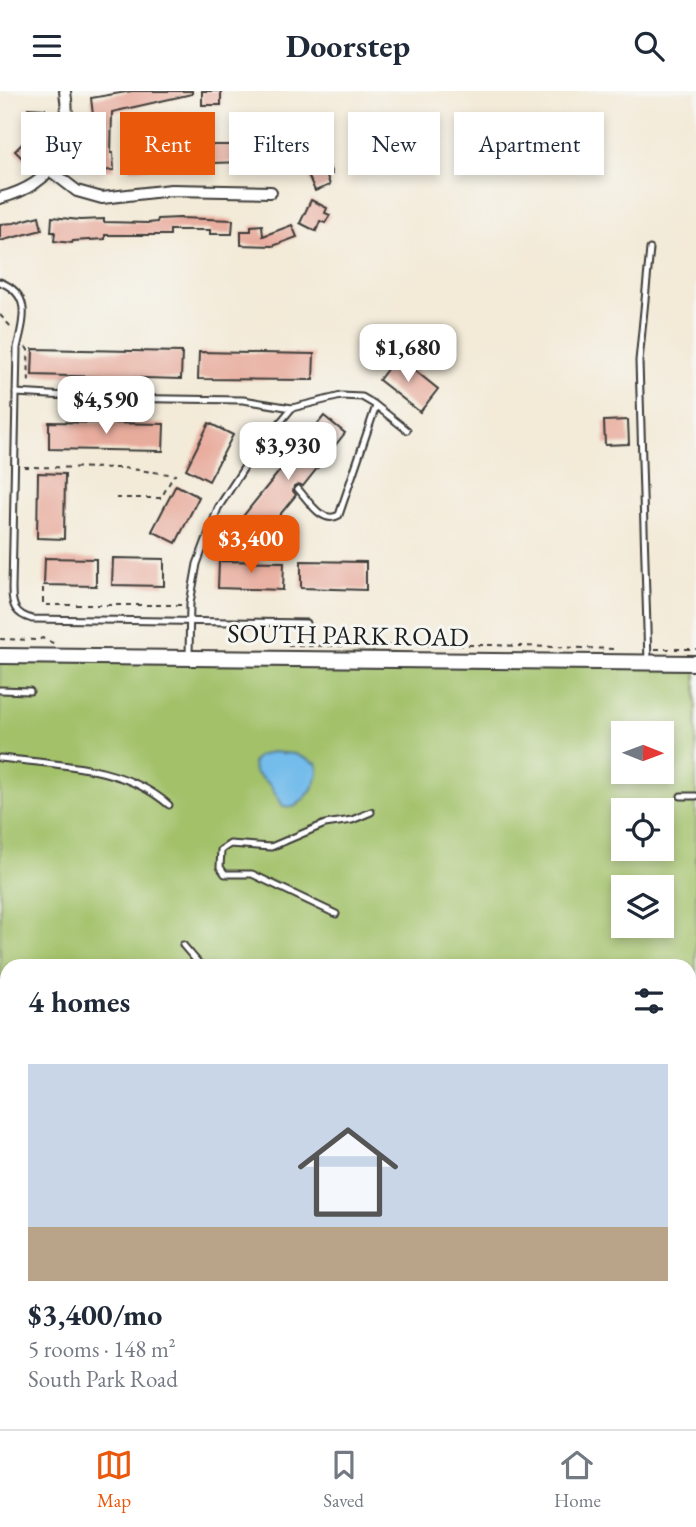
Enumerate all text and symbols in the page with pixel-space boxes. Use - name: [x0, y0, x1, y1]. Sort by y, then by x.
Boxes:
- text: Doorstep: [286, 25, 410, 67]
- icon: menu: [28, 27, 66, 65]
- icon: search: [630, 27, 668, 65]
- chip: Buy: [21, 112, 106, 175]
- chip: Rent: [120, 112, 215, 175]
- chip: Filters: [229, 112, 334, 175]
- chip: New: [348, 112, 440, 175]
- chip: Apartment: [454, 112, 604, 175]
- pin: $1,680: [351, 324, 465, 384]
- text: $1,680: [376, 332, 440, 362]
- pin: $4,590: [49, 377, 163, 436]
- text: $4,590: [74, 384, 138, 414]
- pin: $3,930: [231, 423, 345, 482]
- text: $3,930: [256, 430, 320, 460]
- pin: $3,400: [194, 515, 308, 575]
- text: $3,400: [219, 523, 283, 553]
- street label: SOUTH PARK ROAD: [227, 616, 469, 654]
- north arrow: [611, 721, 674, 784]
- map controls: [611, 721, 674, 938]
- button: locate: [611, 798, 674, 861]
- button: layers: [611, 875, 674, 938]
- text: 4 homes: [28, 982, 130, 1021]
- icon: filters: [630, 982, 668, 1020]
- icon: home: [285, 1109, 411, 1235]
- text: $3,400/mo: [28, 1295, 162, 1334]
- text: 5 rooms · 148 m²: [28, 1334, 176, 1364]
- text: South Park Road: [28, 1364, 178, 1394]
- tab: Map: [95, 1446, 133, 1513]
- tab: Saved: [323, 1446, 364, 1513]
- tab: Home: [554, 1446, 601, 1513]

